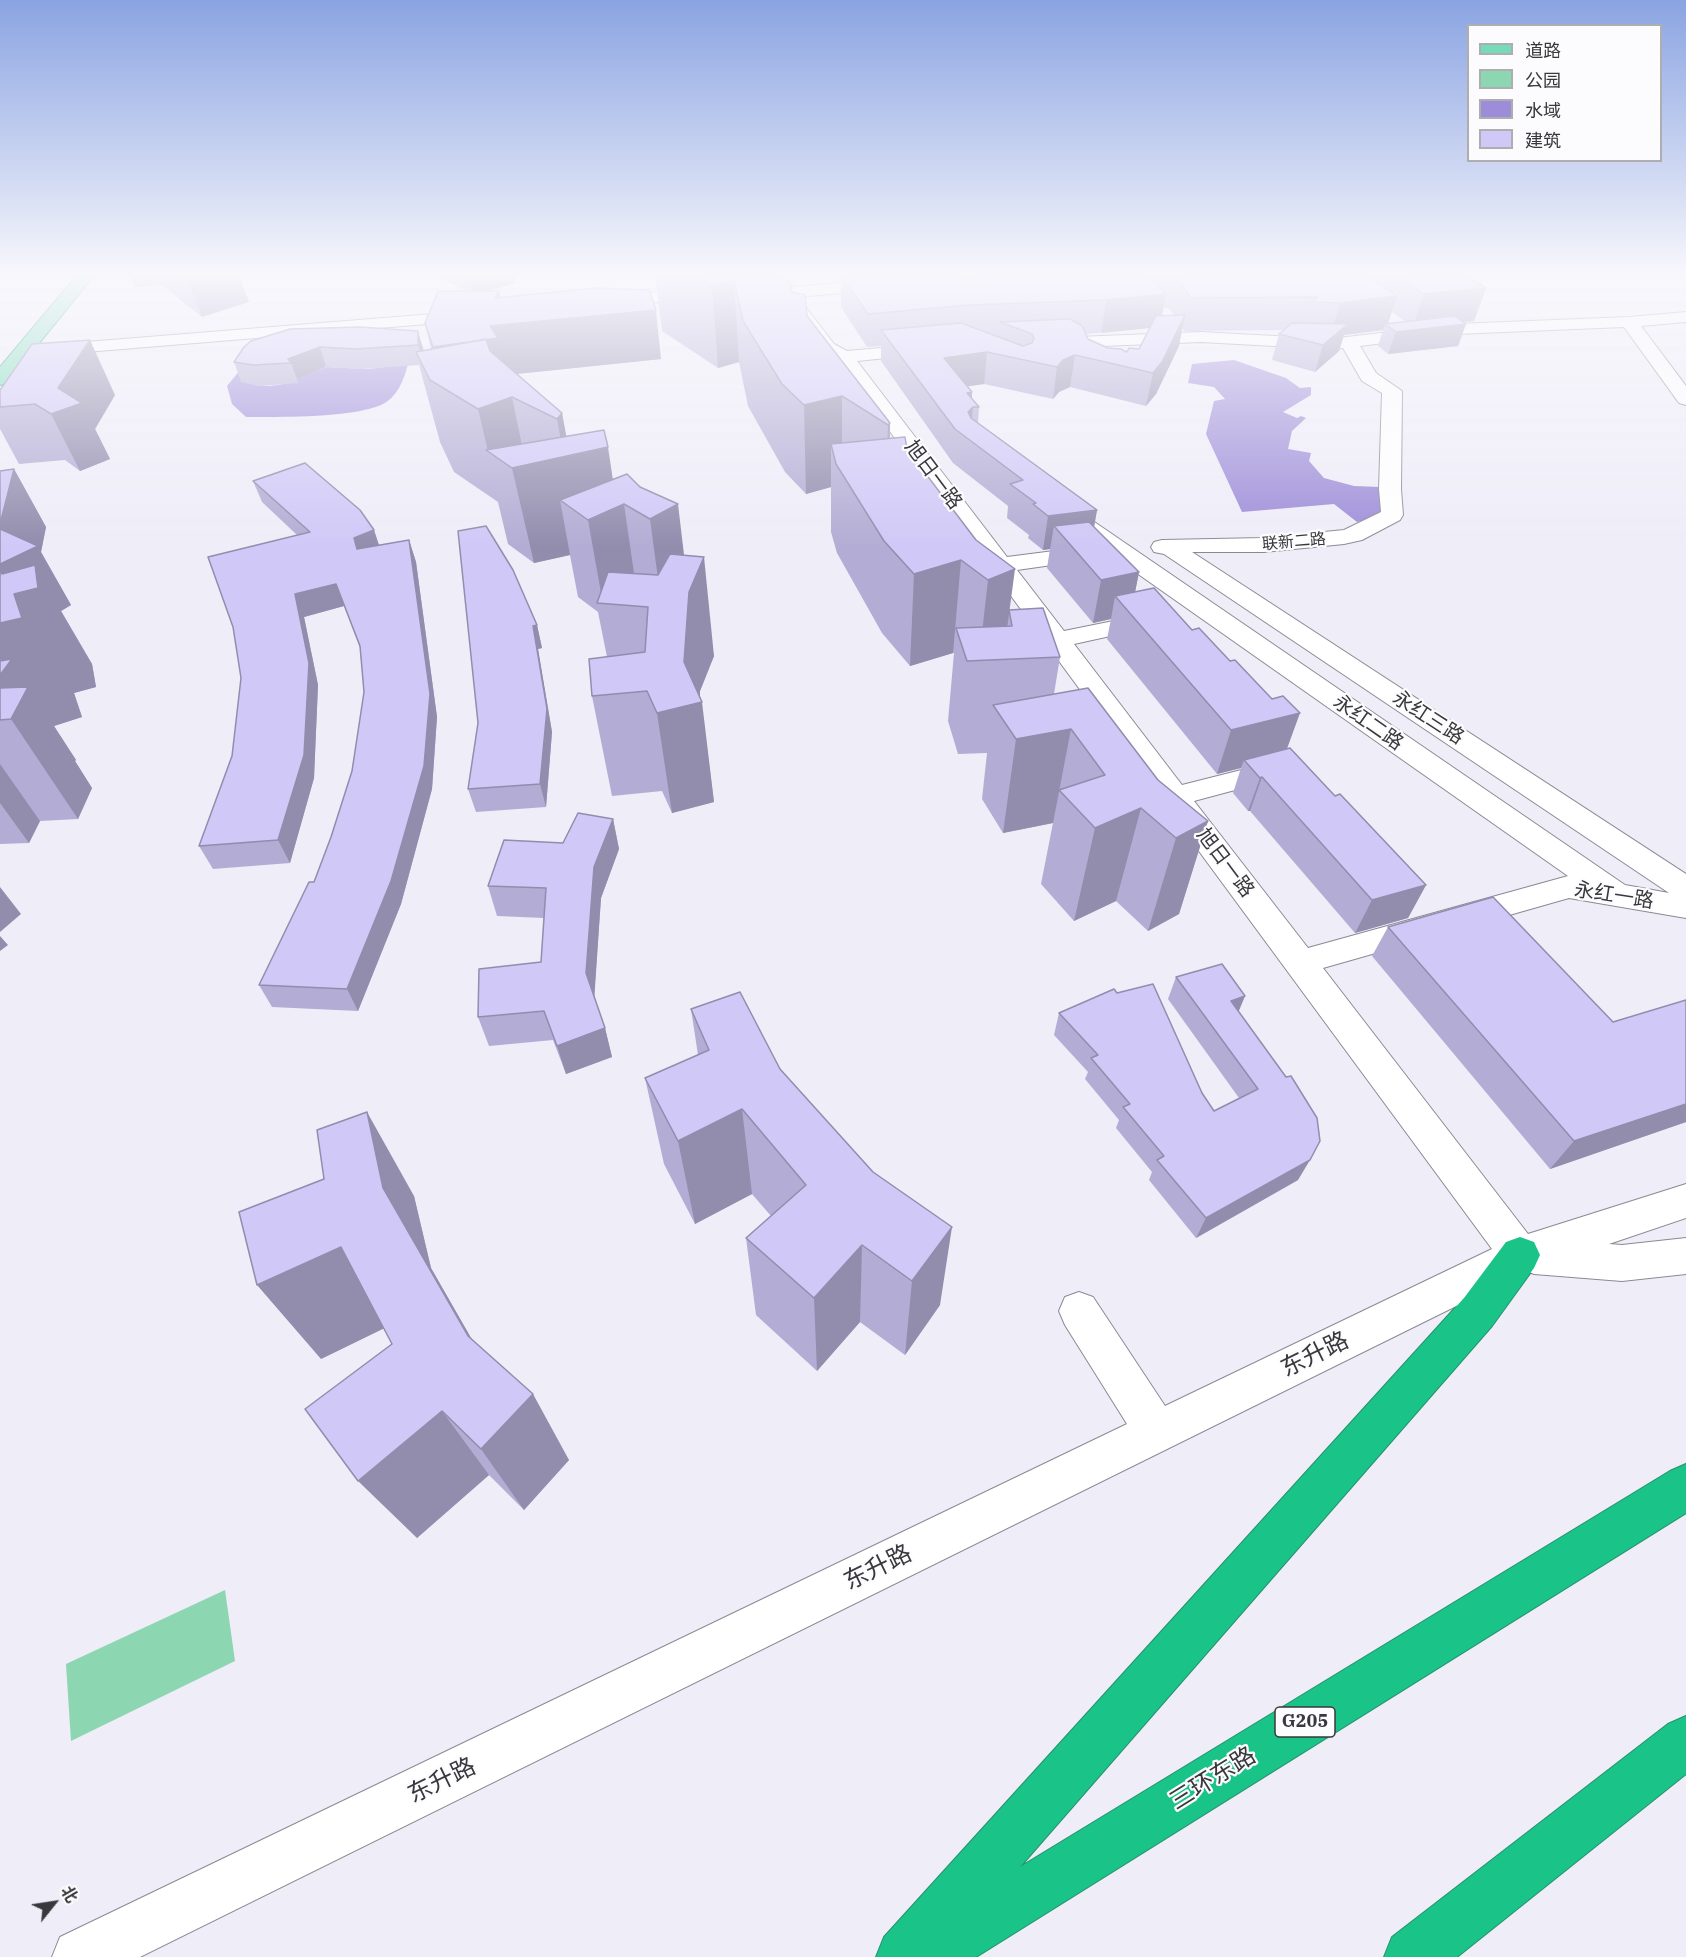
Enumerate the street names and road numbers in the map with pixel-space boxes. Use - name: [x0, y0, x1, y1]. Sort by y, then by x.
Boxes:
- street label: 旭日一路: [899, 436, 967, 514]
- street label: 联新二路: [1261, 530, 1327, 554]
- street label: 永红三路: [1388, 686, 1468, 750]
- street label: 永红二路: [1328, 690, 1408, 756]
- street label: 旭日一路: [1191, 824, 1259, 902]
- street label: 永红一路: [1573, 878, 1655, 914]
- street label: 东升路: [1276, 1326, 1354, 1384]
- street label: 东升路: [839, 1539, 917, 1597]
- road number: G205: [1275, 1707, 1335, 1737]
- street label: 三环东路: [1165, 1741, 1261, 1817]
- street label: 东升路: [403, 1752, 481, 1810]

